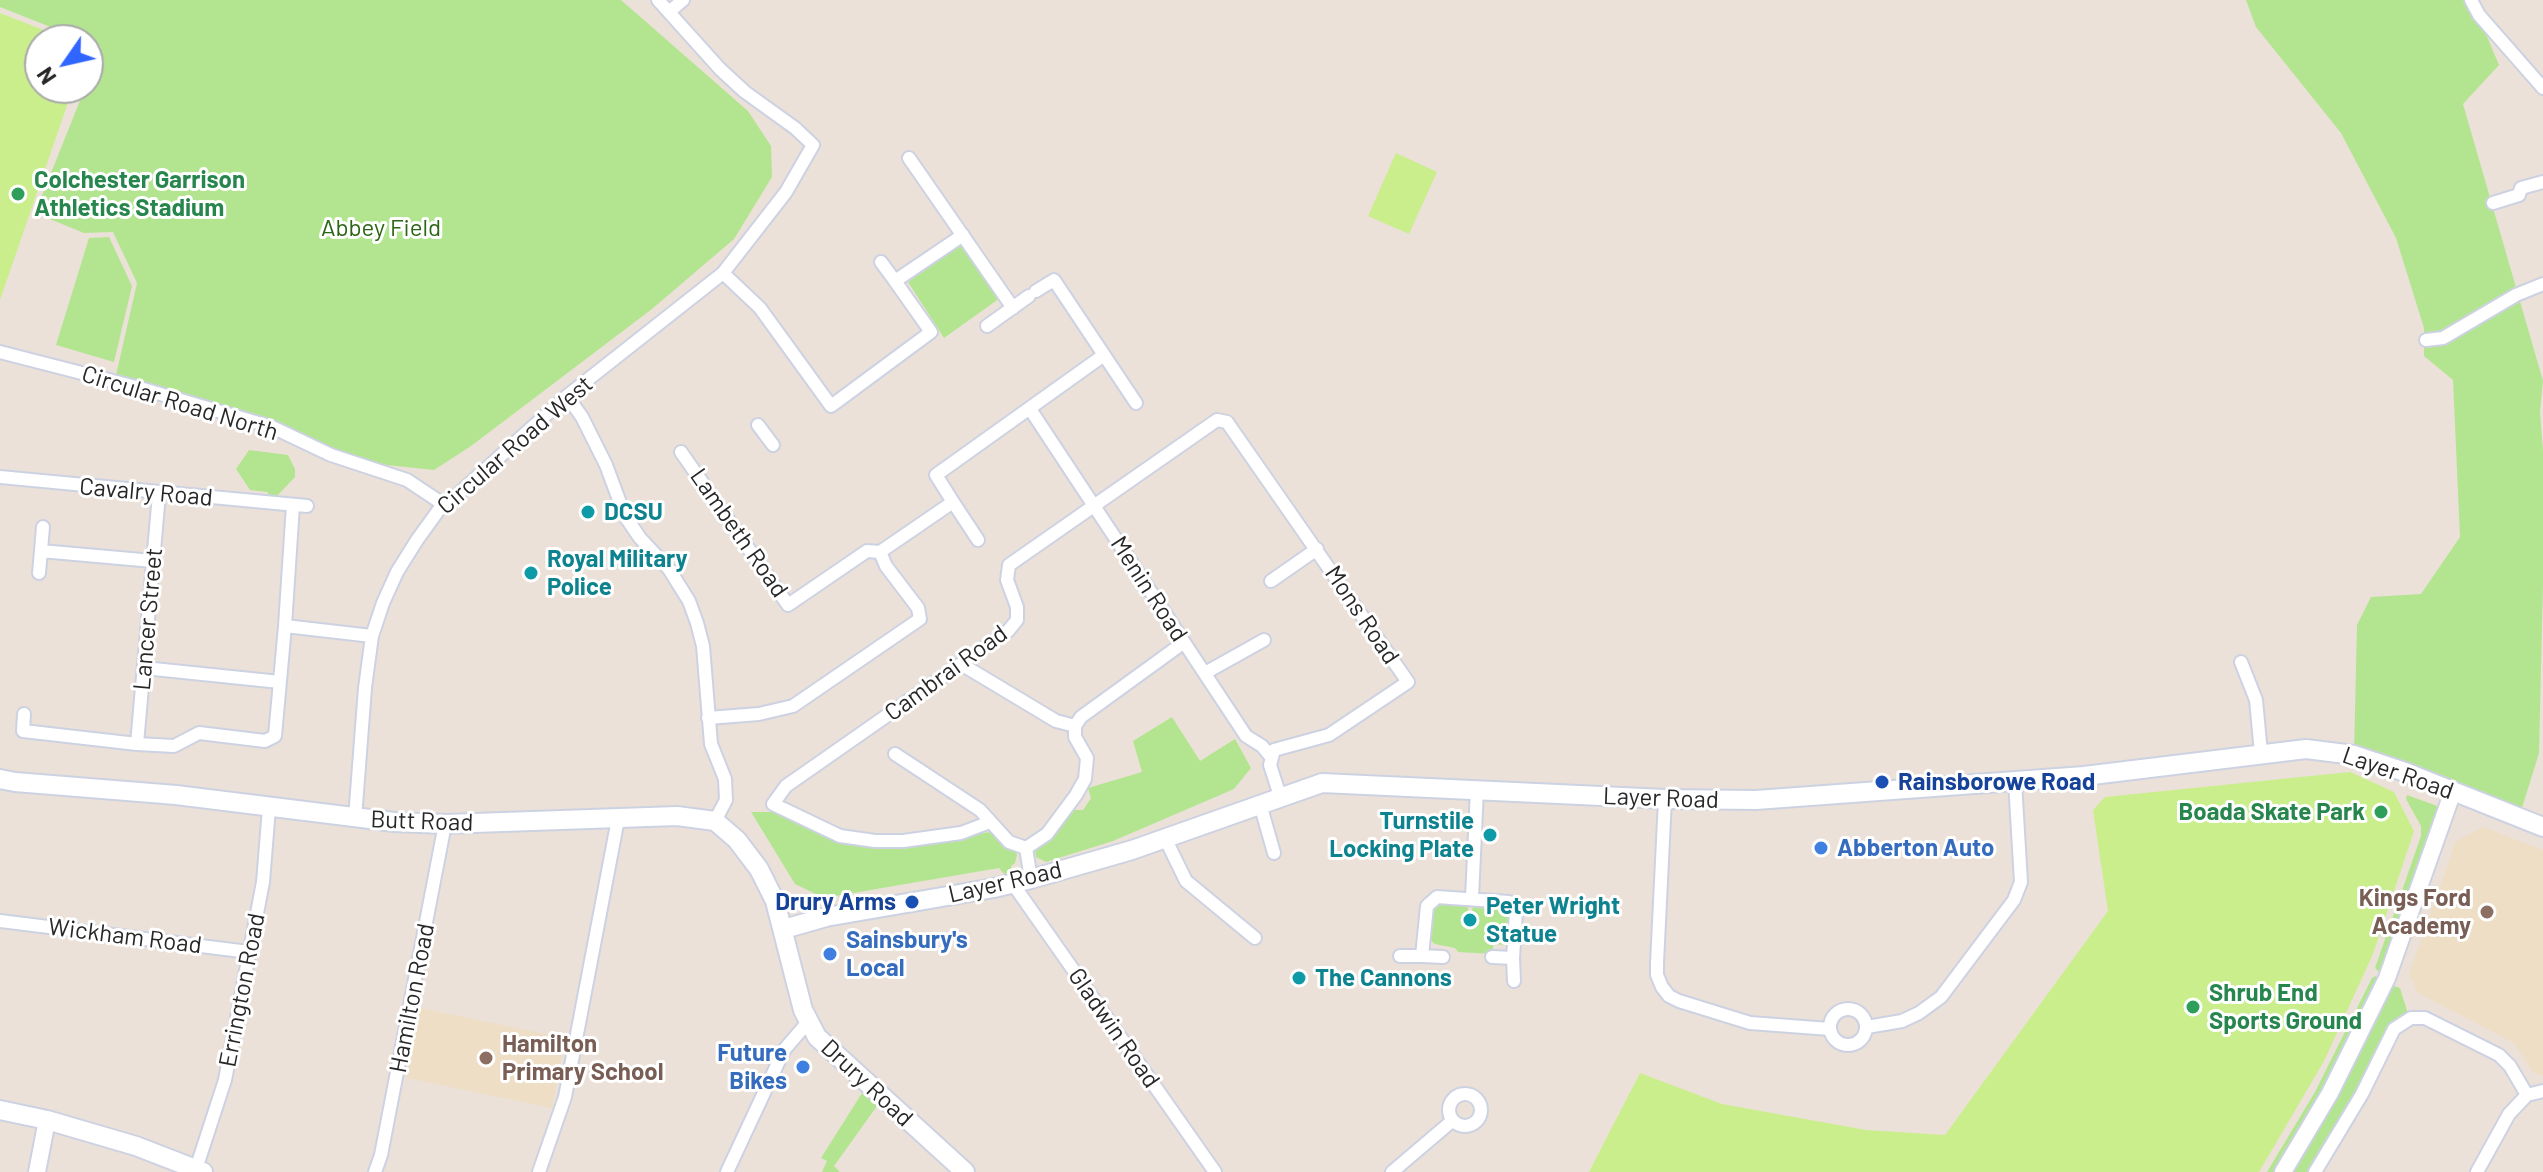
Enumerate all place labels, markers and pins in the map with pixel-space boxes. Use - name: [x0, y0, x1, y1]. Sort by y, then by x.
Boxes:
- place label: Colchester Garrison Athletics Stadium: [34, 166, 245, 222]
- marker: Colchester Garrison Athletics Stadium: [9, 185, 27, 203]
- place label: DCSU: [604, 498, 663, 526]
- marker: DCSU: [579, 503, 597, 521]
- place label: Royal Military Police: [547, 545, 688, 601]
- marker: Royal Military Police: [522, 564, 540, 582]
- place label: Rainsborowe Road: [1898, 768, 2095, 796]
- marker: Rainsborowe Road: [1873, 773, 1891, 791]
- place label: Boada Skate Park: [2178, 798, 2365, 826]
- marker: Boada Skate Park: [2372, 803, 2390, 821]
- place label: Turnstile Locking Plate: [1329, 807, 1474, 863]
- marker: Turnstile Locking Plate: [1481, 826, 1499, 844]
- place label: Abberton Auto: [1837, 834, 1994, 862]
- marker: Abberton Auto: [1812, 839, 1830, 857]
- place label: Kings Ford Academy: [2359, 884, 2471, 940]
- place label: Drury Arms: [775, 888, 896, 916]
- place label: Peter Wright Statue: [1486, 892, 1620, 948]
- marker: Drury Arms: [903, 893, 921, 911]
- marker: Kings Ford Academy: [2478, 903, 2496, 921]
- marker: Peter Wright Statue: [1461, 911, 1479, 929]
- place label: Sainsbury's Local: [846, 926, 968, 982]
- marker: Sainsbury's Local: [821, 945, 839, 963]
- place label: The Cannons: [1315, 964, 1452, 992]
- marker: The Cannons: [1290, 969, 1308, 987]
- place label: Shrub End Sports Ground: [2209, 979, 2362, 1035]
- marker: Shrub End Sports Ground: [2184, 998, 2202, 1016]
- place label: Hamilton Primary School: [502, 1030, 664, 1086]
- place label: Future Bikes: [717, 1039, 787, 1095]
- marker: Hamilton Primary School: [477, 1049, 495, 1067]
- marker: Future Bikes: [794, 1058, 812, 1076]

